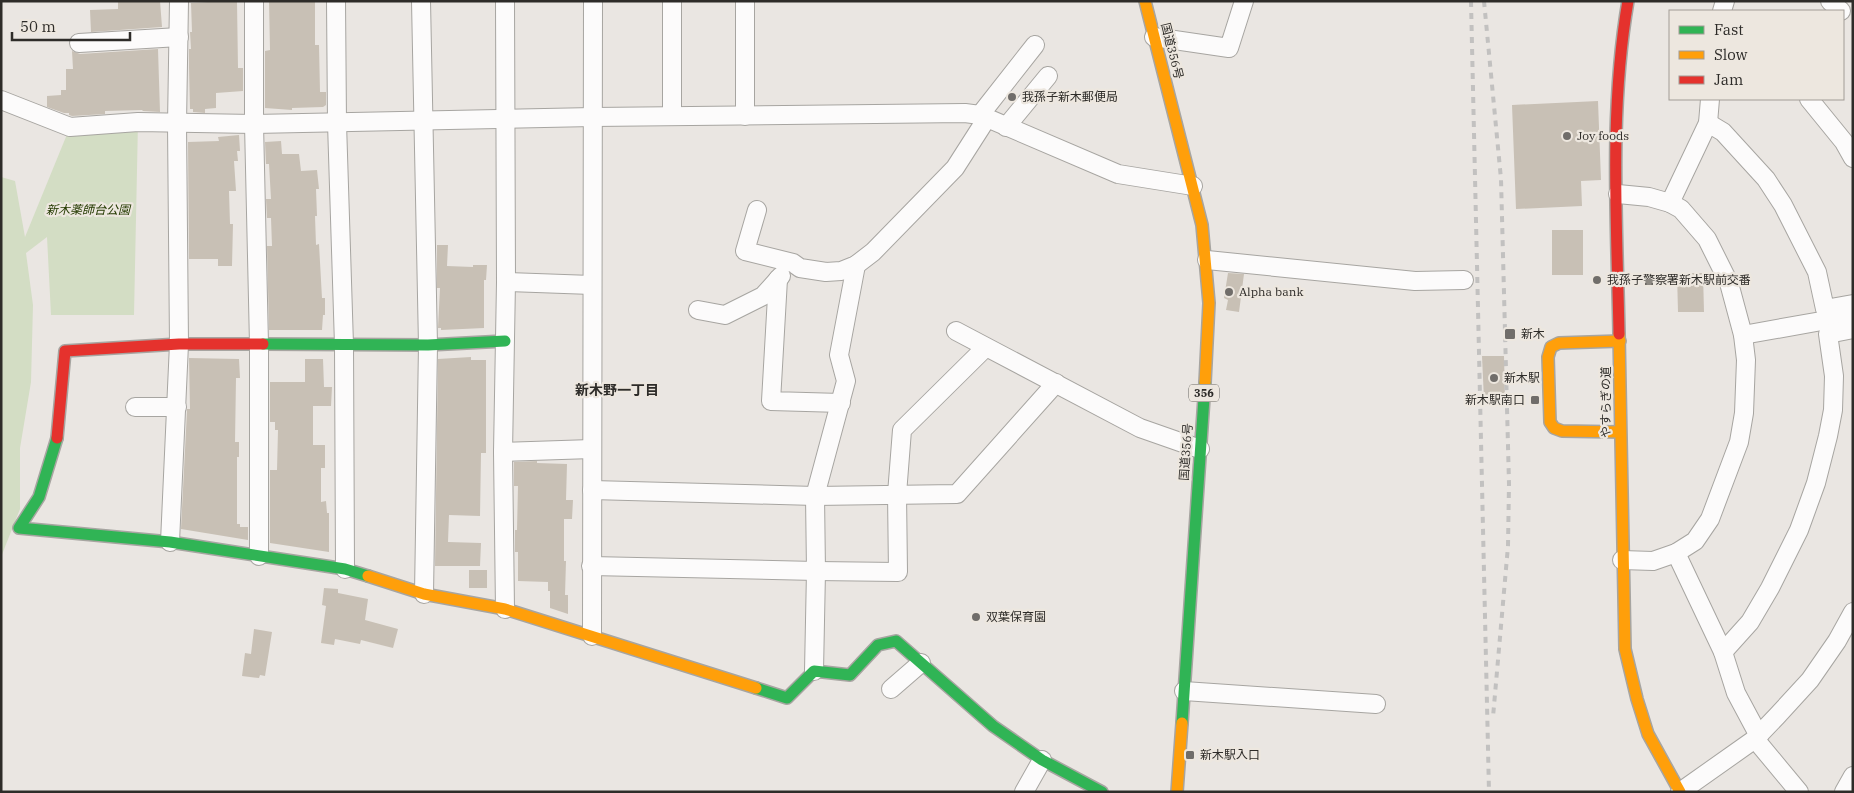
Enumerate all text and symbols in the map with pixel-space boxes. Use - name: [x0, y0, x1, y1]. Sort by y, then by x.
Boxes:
- scale bar: [12, 10, 130, 42]
- legend: [1669, 10, 1844, 100]
- text: 50 m: [20, 17, 56, 36]
- text: Fast: [1714, 20, 1744, 39]
- street label: 国道356号: [1158, 21, 1187, 81]
- text: Slow: [1714, 45, 1748, 64]
- text: Jam: [1714, 70, 1743, 89]
- place label: 我孫子新木郵便局: [1022, 89, 1118, 104]
- marker: 我孫子新木郵便局: [1006, 91, 1018, 103]
- place label: Joy foods: [1577, 128, 1629, 143]
- marker: Joy foods: [1561, 130, 1573, 142]
- park label: 新木薬師台公園: [46, 202, 132, 217]
- place label: 我孫子警察署新木駅前交番: [1607, 272, 1751, 287]
- marker: 我孫子警察署新木駅前交番: [1591, 274, 1603, 286]
- place label: Alpha bank: [1239, 284, 1303, 299]
- marker: Alpha bank: [1223, 286, 1235, 298]
- place label: 新木: [1521, 326, 1545, 341]
- marker: 新木: [1503, 327, 1517, 341]
- street label: やすらぎの道: [1598, 366, 1613, 438]
- place label: 新木駅: [1504, 370, 1540, 385]
- marker: 新木駅: [1488, 372, 1500, 384]
- district label: 新木野一丁目: [575, 381, 659, 399]
- road number: 356: [1189, 384, 1219, 402]
- place label: 新木駅南口: [1465, 392, 1525, 407]
- marker: 新木駅南口: [1529, 394, 1541, 406]
- street label: 国道356号: [1176, 423, 1195, 481]
- place label: 双葉保育園: [986, 609, 1046, 624]
- marker: 双葉保育園: [970, 611, 982, 623]
- place label: 新木駅入口: [1200, 747, 1260, 762]
- marker: 新木駅入口: [1184, 749, 1196, 761]

